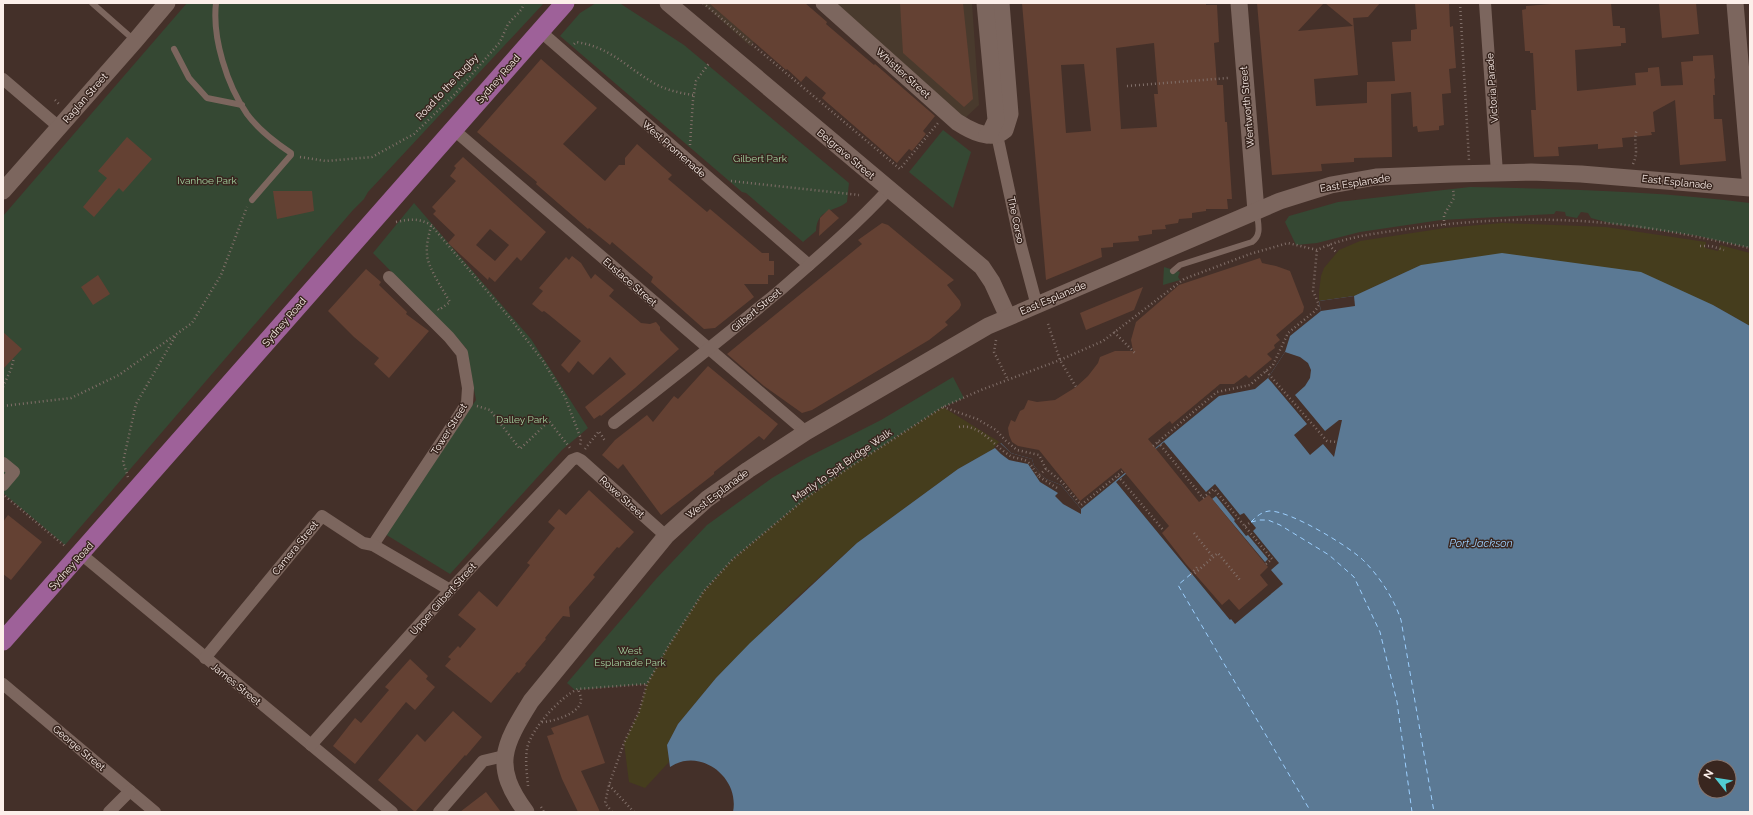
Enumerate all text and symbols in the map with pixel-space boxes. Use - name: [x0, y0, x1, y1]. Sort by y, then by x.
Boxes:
- street label: Whistler Street: [874, 46, 933, 101]
- street label: Road to the Rugby: [414, 51, 481, 122]
- street label: Sydney Road: [474, 53, 522, 105]
- street label: Victoria Parade: [1484, 53, 1500, 123]
- street label: Wentworth Street: [1238, 65, 1256, 148]
- street label: Raglan Street: [60, 70, 110, 125]
- street label: West Promenade: [640, 118, 708, 180]
- street label: Belgrave Street: [815, 127, 877, 182]
- park label: Gilbert Park: [733, 153, 788, 164]
- street label: East Esplanade: [1319, 172, 1391, 194]
- street label: East Esplanade: [1641, 173, 1713, 191]
- park label: Ivanhoe Park: [177, 175, 237, 186]
- street label: The Corso: [1006, 196, 1026, 244]
- street label: Eustace Street: [601, 256, 659, 309]
- street label: East Esplanade: [1018, 279, 1088, 317]
- street label: Gilbert Street: [729, 286, 783, 334]
- street label: Sydney Road: [260, 296, 308, 348]
- street label: Tower Street: [429, 401, 469, 457]
- park label: Dalley Park: [496, 414, 549, 425]
- street label: Manly to Spit Bridge Walk: [790, 426, 894, 504]
- street label: West Esplanade: [684, 467, 750, 521]
- street label: Rowe Street: [597, 474, 647, 520]
- street label: Camera Street: [270, 518, 321, 577]
- water label: Port Jackson: [1449, 537, 1513, 550]
- street label: Sydney Road: [47, 540, 95, 592]
- street label: Upper Gilbert Street: [408, 560, 479, 637]
- park label: West Esplanade Park: [594, 645, 666, 668]
- street label: James Street: [209, 661, 263, 708]
- street label: George Street: [51, 723, 108, 773]
- north arrow: [1697, 759, 1737, 799]
- text: N: [1701, 767, 1717, 781]

